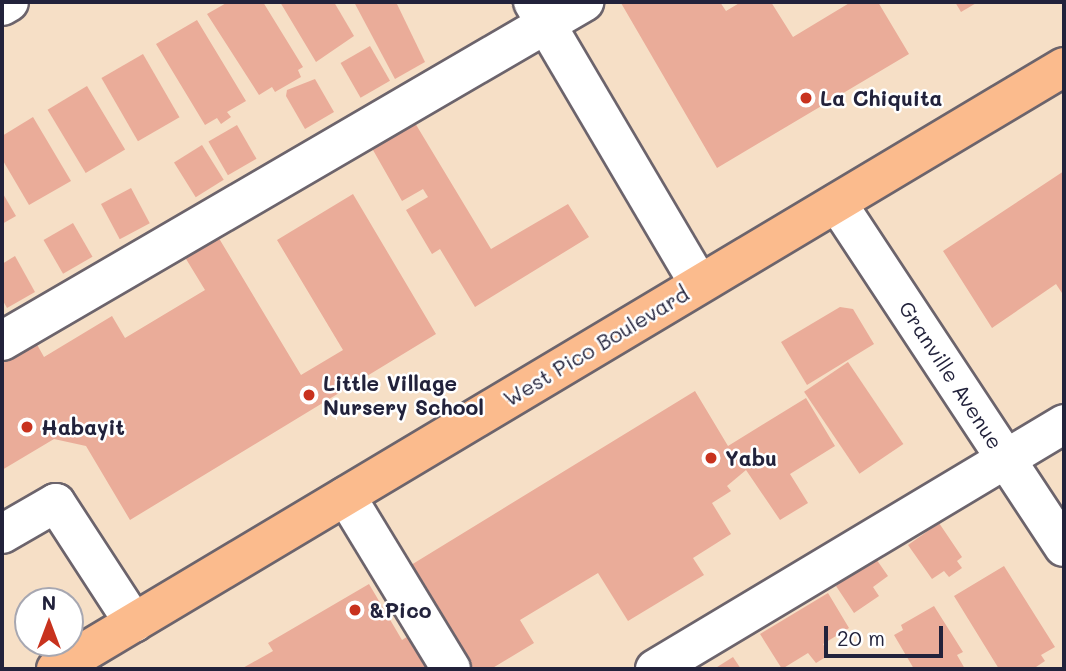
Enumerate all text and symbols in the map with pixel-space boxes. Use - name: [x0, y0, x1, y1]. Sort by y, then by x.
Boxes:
- place label: La Chiquita: [820, 85, 942, 111]
- marker: La Chiquita: [798, 90, 814, 106]
- street label: West Pico Boulevard: [499, 281, 693, 411]
- street label: Granville Avenue: [894, 296, 1008, 454]
- place label: Little Village Nursery School: [323, 370, 484, 420]
- marker: Little Village Nursery School: [301, 387, 317, 403]
- place label: Habayit: [41, 414, 125, 440]
- marker: Habayit: [19, 419, 35, 435]
- place label: Yabu: [725, 445, 777, 471]
- marker: Yabu: [703, 450, 719, 466]
- north arrow: [14, 587, 84, 657]
- text: N: [42, 590, 56, 615]
- place label: &Pico: [369, 597, 431, 623]
- marker: &Pico: [347, 602, 363, 618]
- scale bar: [828, 612, 947, 656]
- text: 20 m: [837, 624, 885, 651]

